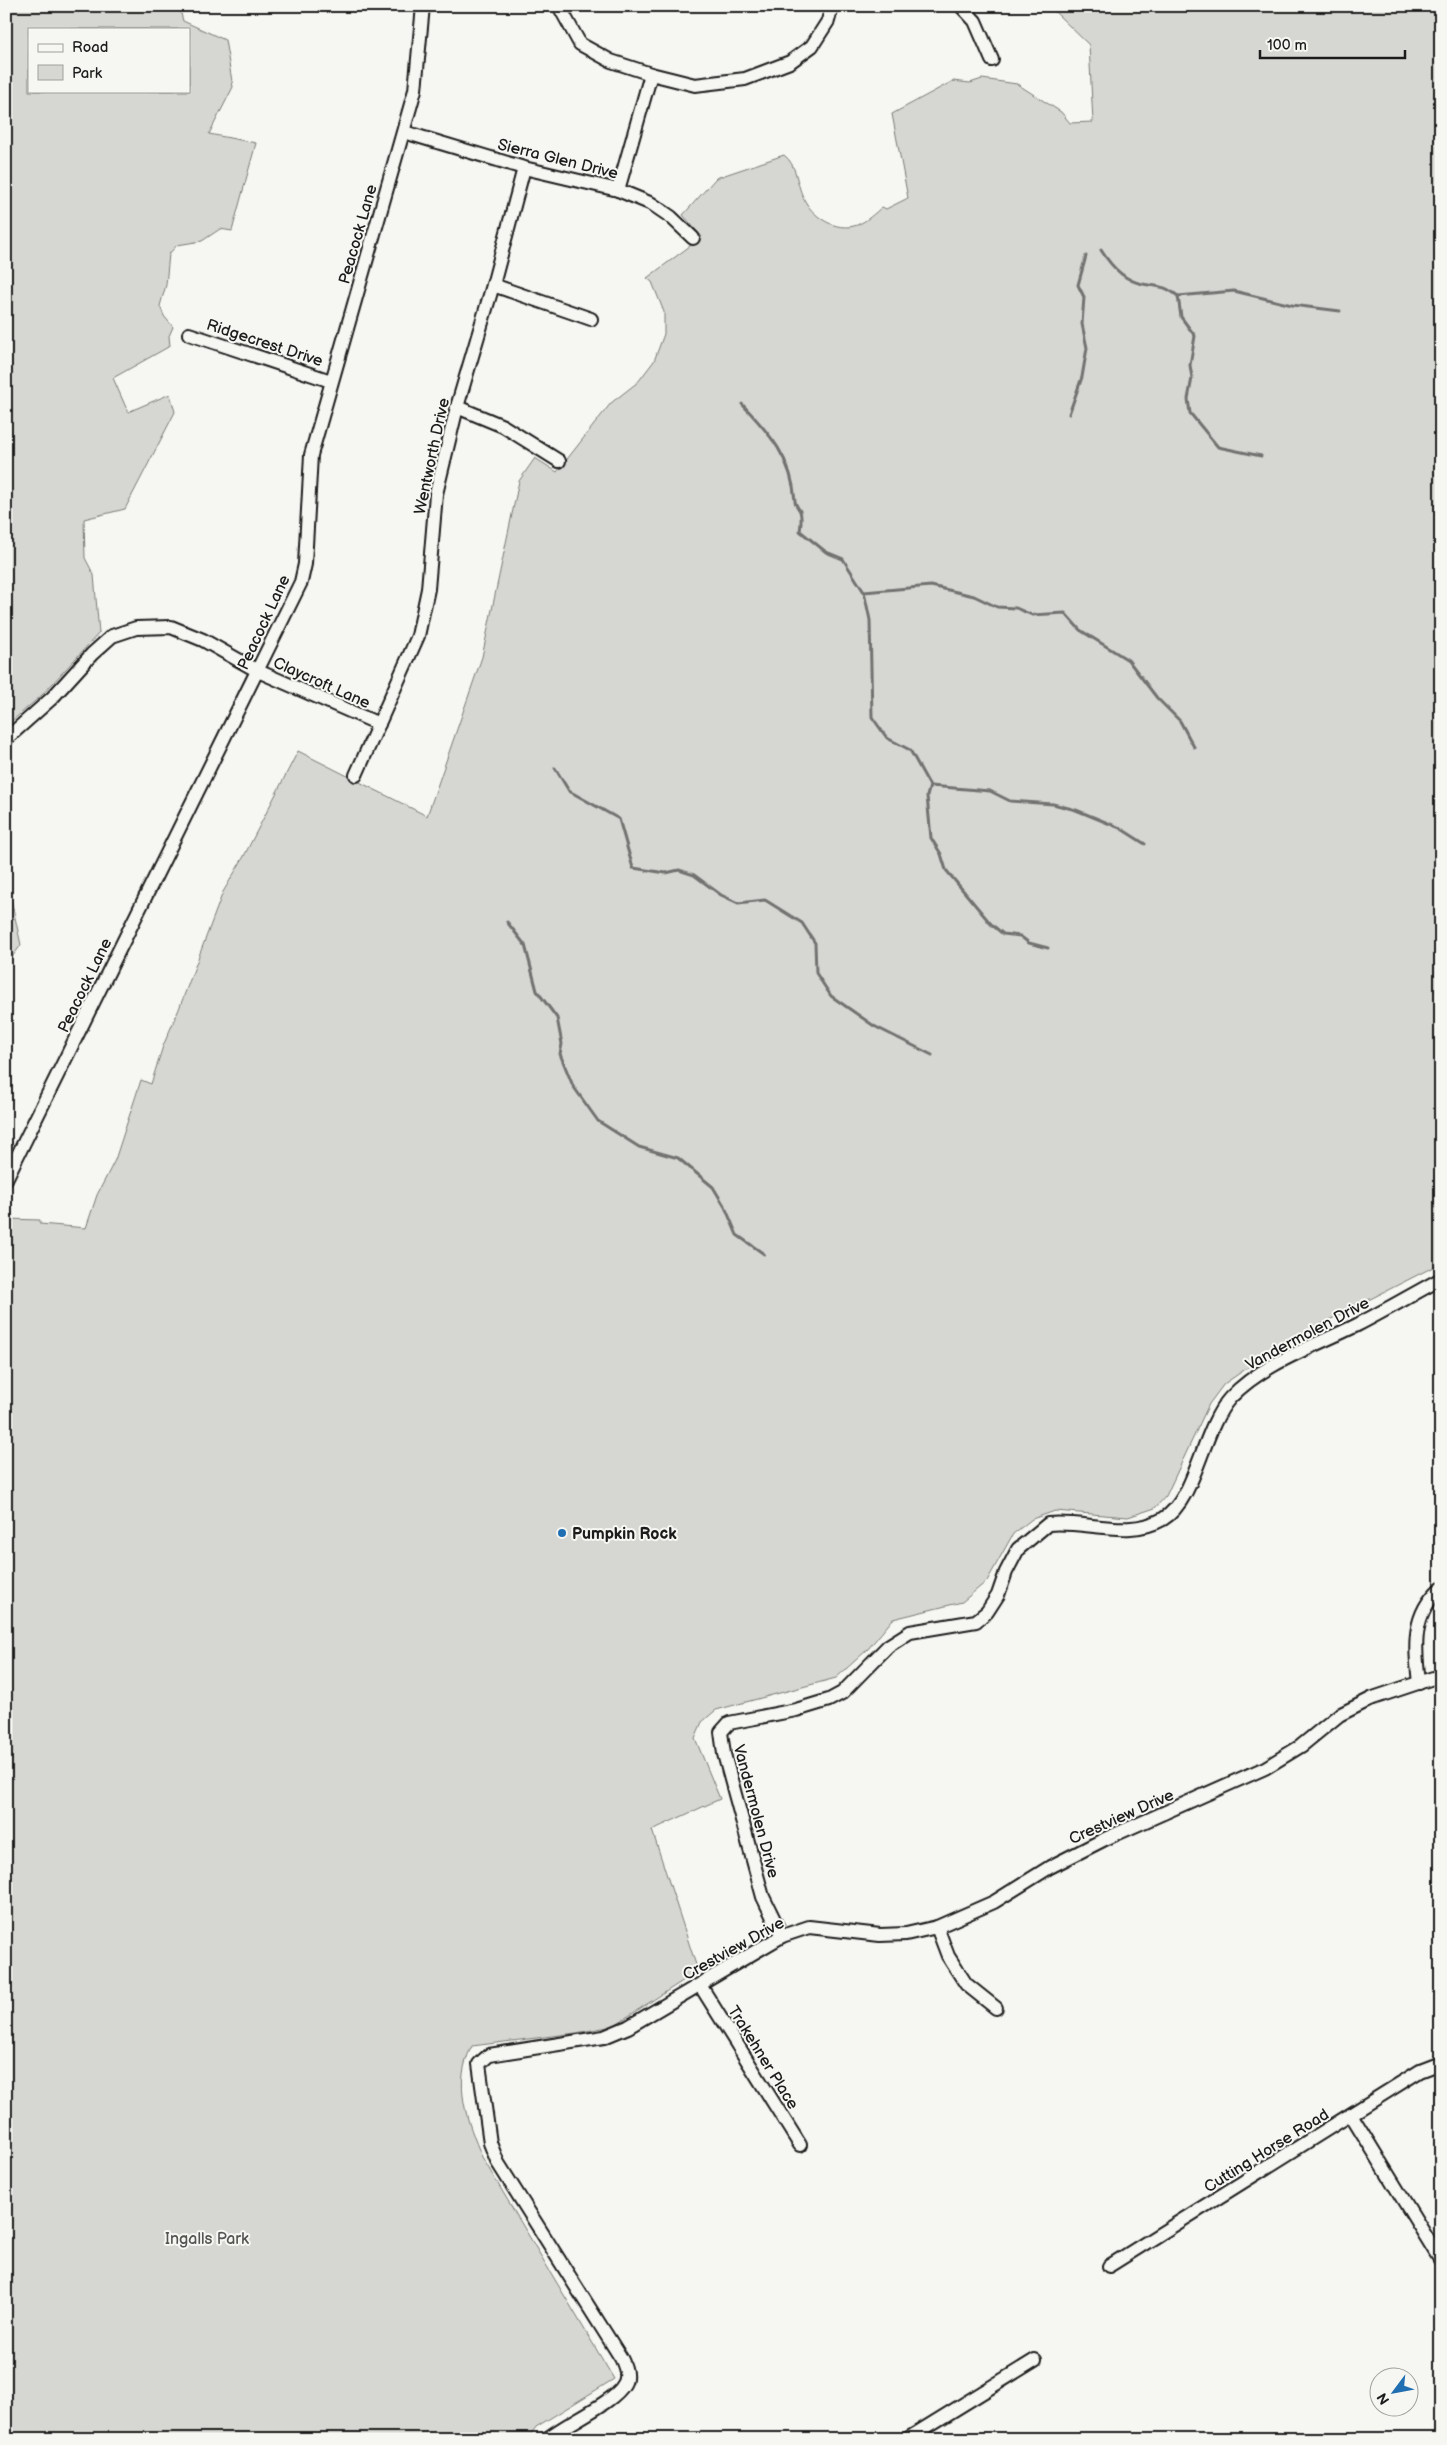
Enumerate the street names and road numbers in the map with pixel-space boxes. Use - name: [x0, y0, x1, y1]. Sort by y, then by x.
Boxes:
- street label: Sierra Glen Drive: [495, 135, 620, 184]
- street label: Peacock Lane: [335, 182, 382, 286]
- street label: Ridgecrest Drive: [204, 316, 326, 371]
- street label: Wentworth Drive: [411, 396, 454, 516]
- street label: Peacock Lane: [234, 572, 295, 673]
- street label: Claycroft Lane: [270, 654, 373, 713]
- street label: Peacock Lane: [54, 935, 117, 1036]
- street label: Vandermolen Drive: [1243, 1293, 1373, 1375]
- street label: Vandermolen Drive: [729, 1743, 783, 1881]
- street label: Crestview Drive: [1066, 1786, 1177, 1849]
- street label: Crestview Drive: [680, 1913, 788, 1985]
- street label: Trakehner Place: [723, 2003, 802, 2113]
- street label: Cutting Horse Road: [1201, 2105, 1333, 2197]

